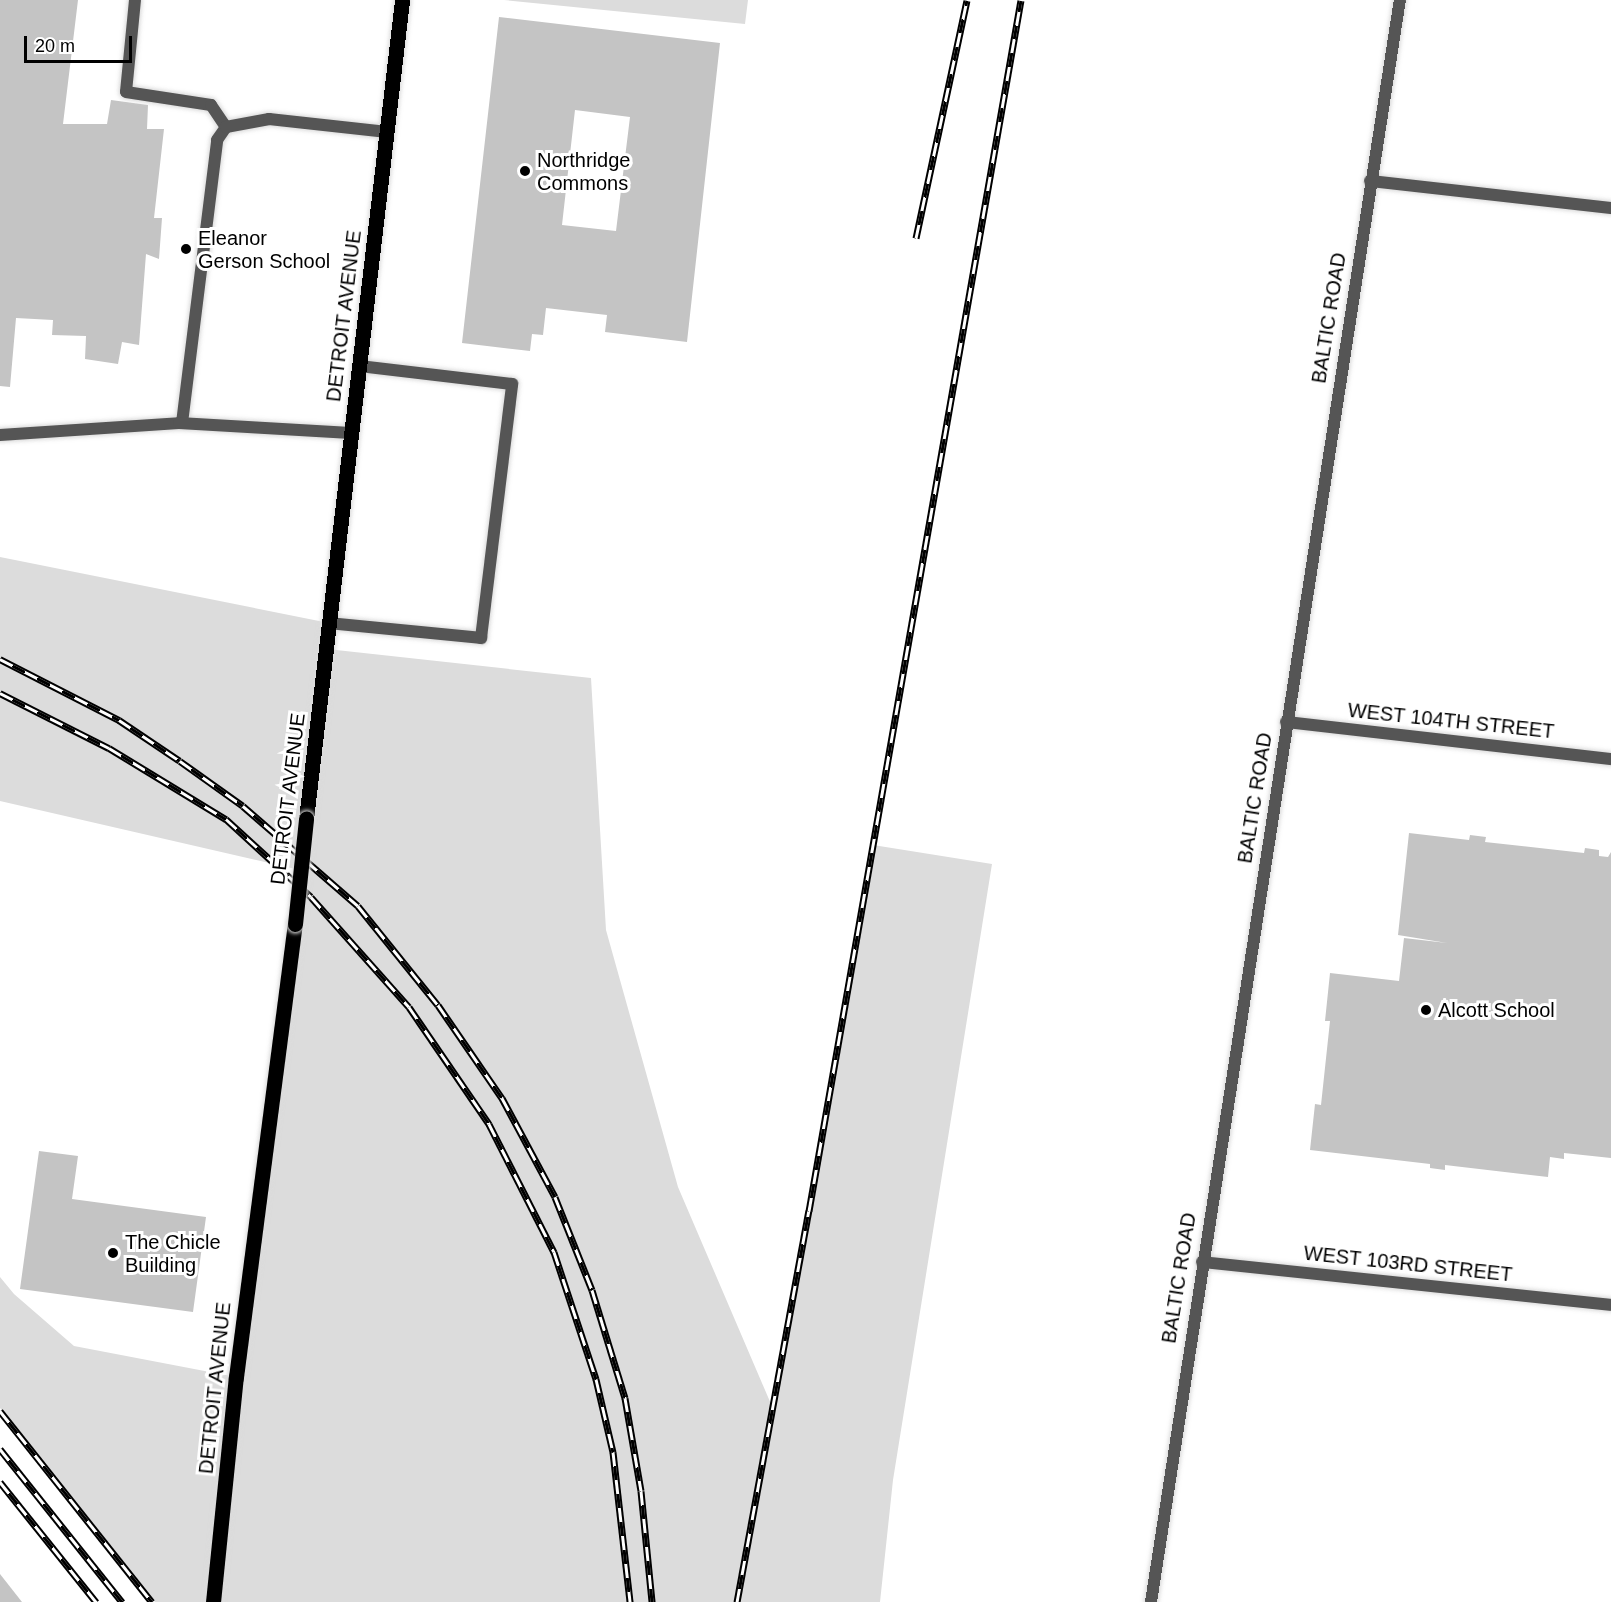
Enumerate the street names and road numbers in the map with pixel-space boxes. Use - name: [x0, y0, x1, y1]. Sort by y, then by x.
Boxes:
- street label: DETROIT AVENUE: [321, 228, 367, 404]
- street label: BALTIC ROAD: [1307, 251, 1351, 385]
- street label: WEST 104TH STREET: [1346, 698, 1556, 744]
- street label: DETROIT AVENUE: [265, 711, 311, 887]
- street label: BALTIC ROAD: [1233, 731, 1277, 865]
- street label: BALTIC ROAD: [1157, 1211, 1201, 1345]
- street label: WEST 103RD STREET: [1302, 1241, 1514, 1287]
- street label: DETROIT AVENUE: [194, 1300, 236, 1476]

